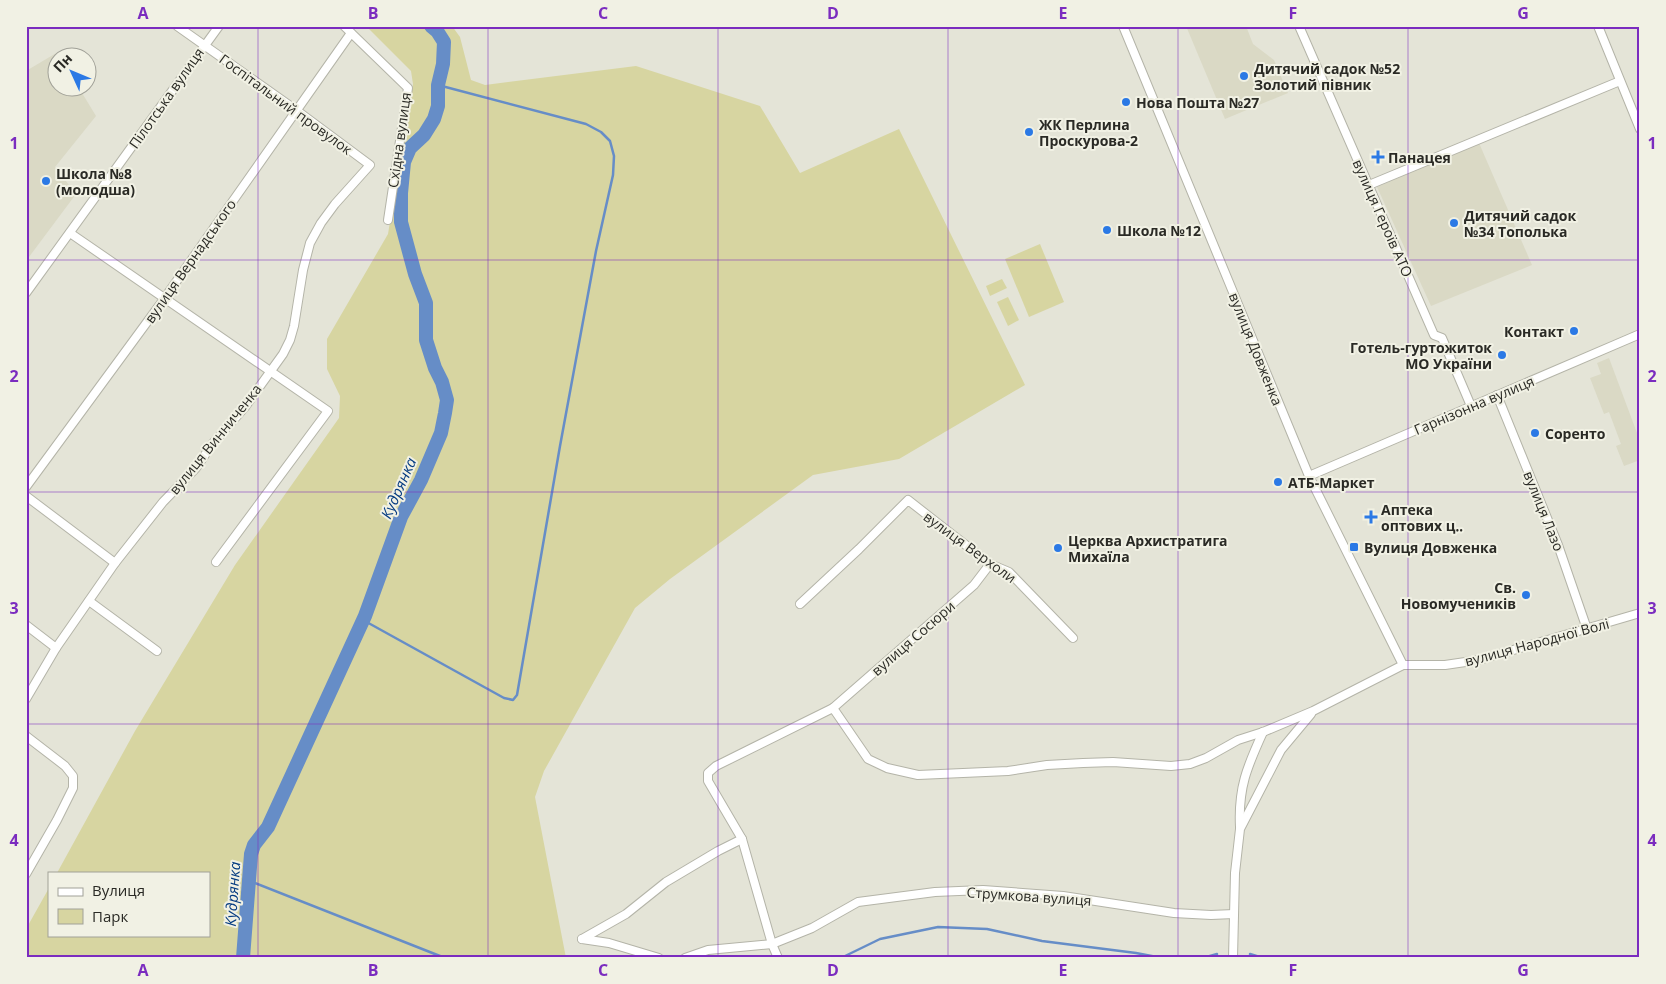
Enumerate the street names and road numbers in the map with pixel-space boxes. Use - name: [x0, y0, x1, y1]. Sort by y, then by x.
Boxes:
- street label: Пілотська вулиця: [124, 44, 208, 152]
- street label: Госпітальний провулок: [216, 49, 357, 159]
- street label: Східна вулиця: [383, 91, 415, 189]
- street label: вулиця Героїв АТО: [1349, 156, 1418, 280]
- street label: вулиця Вернадського: [140, 195, 240, 327]
- street label: вулиця Довженка: [1225, 290, 1287, 408]
- street label: Гарнізонна вулиця: [1411, 371, 1537, 439]
- street label: вулиця Винниченка: [165, 380, 265, 498]
- street label: вулиця Лазо: [1519, 468, 1569, 554]
- street label: вулиця Верхоли: [920, 507, 1020, 587]
- street label: вулиця Сосюри: [867, 596, 959, 680]
- street label: вулиця Народної Волі: [1463, 614, 1611, 670]
- street label: Струмкова вулиця: [966, 882, 1092, 910]

